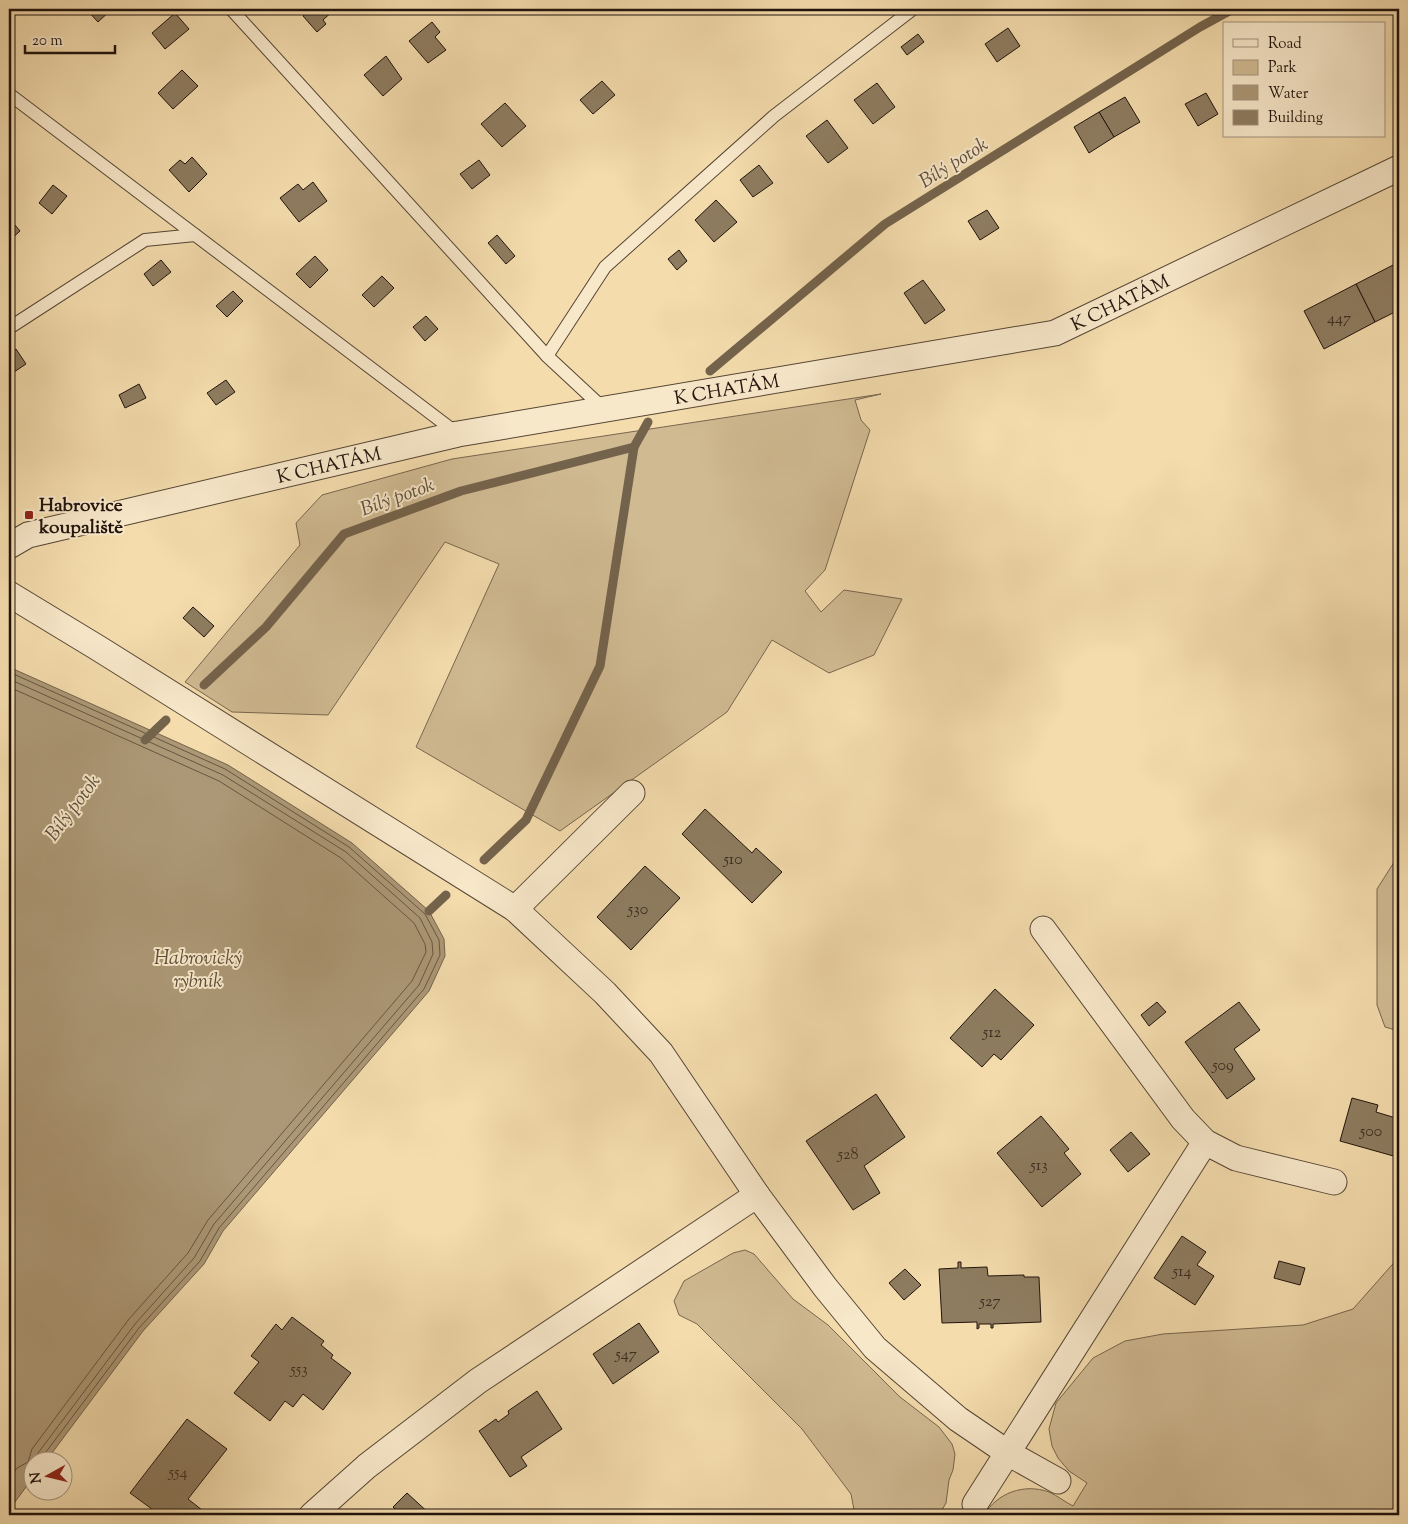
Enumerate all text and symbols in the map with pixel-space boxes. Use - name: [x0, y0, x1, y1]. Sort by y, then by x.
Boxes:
- scale bar: [25, 22, 115, 54]
- legend: [1223, 22, 1386, 138]
- text: 20 m: [32, 31, 63, 52]
- text: Road: [1268, 34, 1302, 55]
- text: Park: [1268, 58, 1297, 79]
- text: Water: [1268, 84, 1309, 105]
- text: Building: [1268, 108, 1323, 129]
- water label: Bílý potok: [914, 131, 995, 197]
- street label: K CHATÁM: [1067, 269, 1175, 339]
- house number: 447: [1327, 308, 1351, 331]
- street label: K CHATÁM: [672, 369, 782, 413]
- street label: K CHATÁM: [274, 441, 385, 492]
- water label: Bílý potok: [357, 472, 439, 525]
- place label: Habrovice koupaliště: [38, 493, 123, 542]
- marker: Habrovice koupaliště: [23, 509, 35, 521]
- water label: Bílý potok: [39, 769, 109, 848]
- house number: 510: [722, 849, 743, 872]
- house number: 530: [627, 899, 648, 922]
- water label: Habrovický rybník: [154, 945, 242, 997]
- house number: 512: [982, 1022, 1002, 1045]
- house number: 509: [1211, 1055, 1234, 1078]
- house number: 500: [1359, 1121, 1382, 1144]
- house number: 528: [837, 1144, 858, 1167]
- house number: 513: [1029, 1155, 1048, 1178]
- house number: 514: [1172, 1261, 1191, 1284]
- house number: 527: [979, 1291, 1000, 1314]
- house number: 547: [614, 1344, 637, 1367]
- house number: 553: [289, 1359, 308, 1382]
- north arrow: [22, 1452, 72, 1502]
- house number: 554: [167, 1462, 188, 1485]
- text: N: [26, 1471, 48, 1484]

